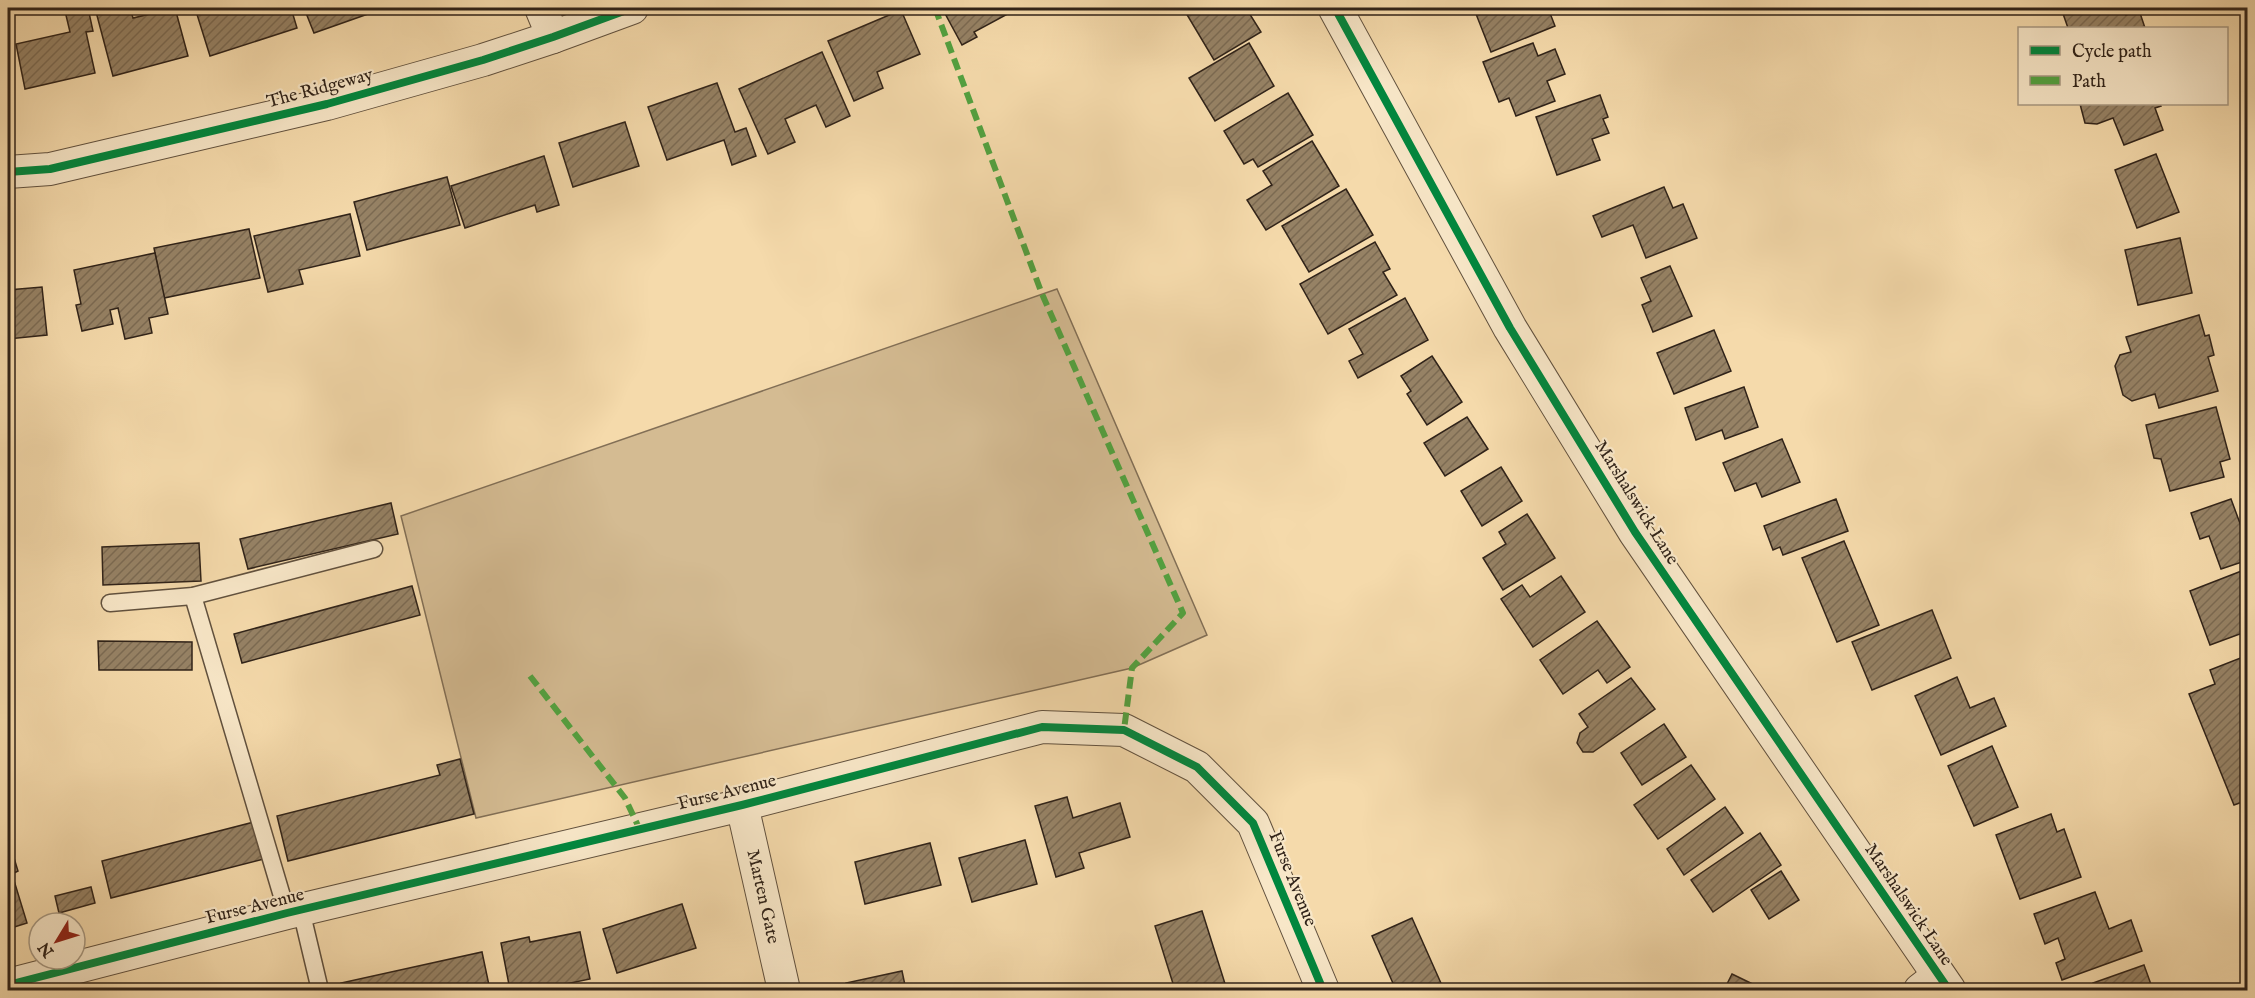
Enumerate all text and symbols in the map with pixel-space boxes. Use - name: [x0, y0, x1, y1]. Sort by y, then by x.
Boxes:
- legend: [2018, 27, 2228, 105]
- text: Cycle path: [2072, 41, 2152, 64]
- street label: The Ridgeway: [264, 64, 376, 114]
- text: Path: [2072, 71, 2106, 94]
- street label: Marshalswick Lane: [1588, 436, 1684, 570]
- street label: Furse Avenue: [675, 770, 779, 816]
- street label: Furse Avenue: [1262, 828, 1322, 930]
- street label: Marshalswick Lane: [1859, 839, 1957, 971]
- street label: Marten Gate: [741, 847, 785, 946]
- street label: Furse Avenue: [203, 884, 307, 930]
- north arrow: [27, 911, 87, 971]
- text: N: [35, 937, 60, 961]

